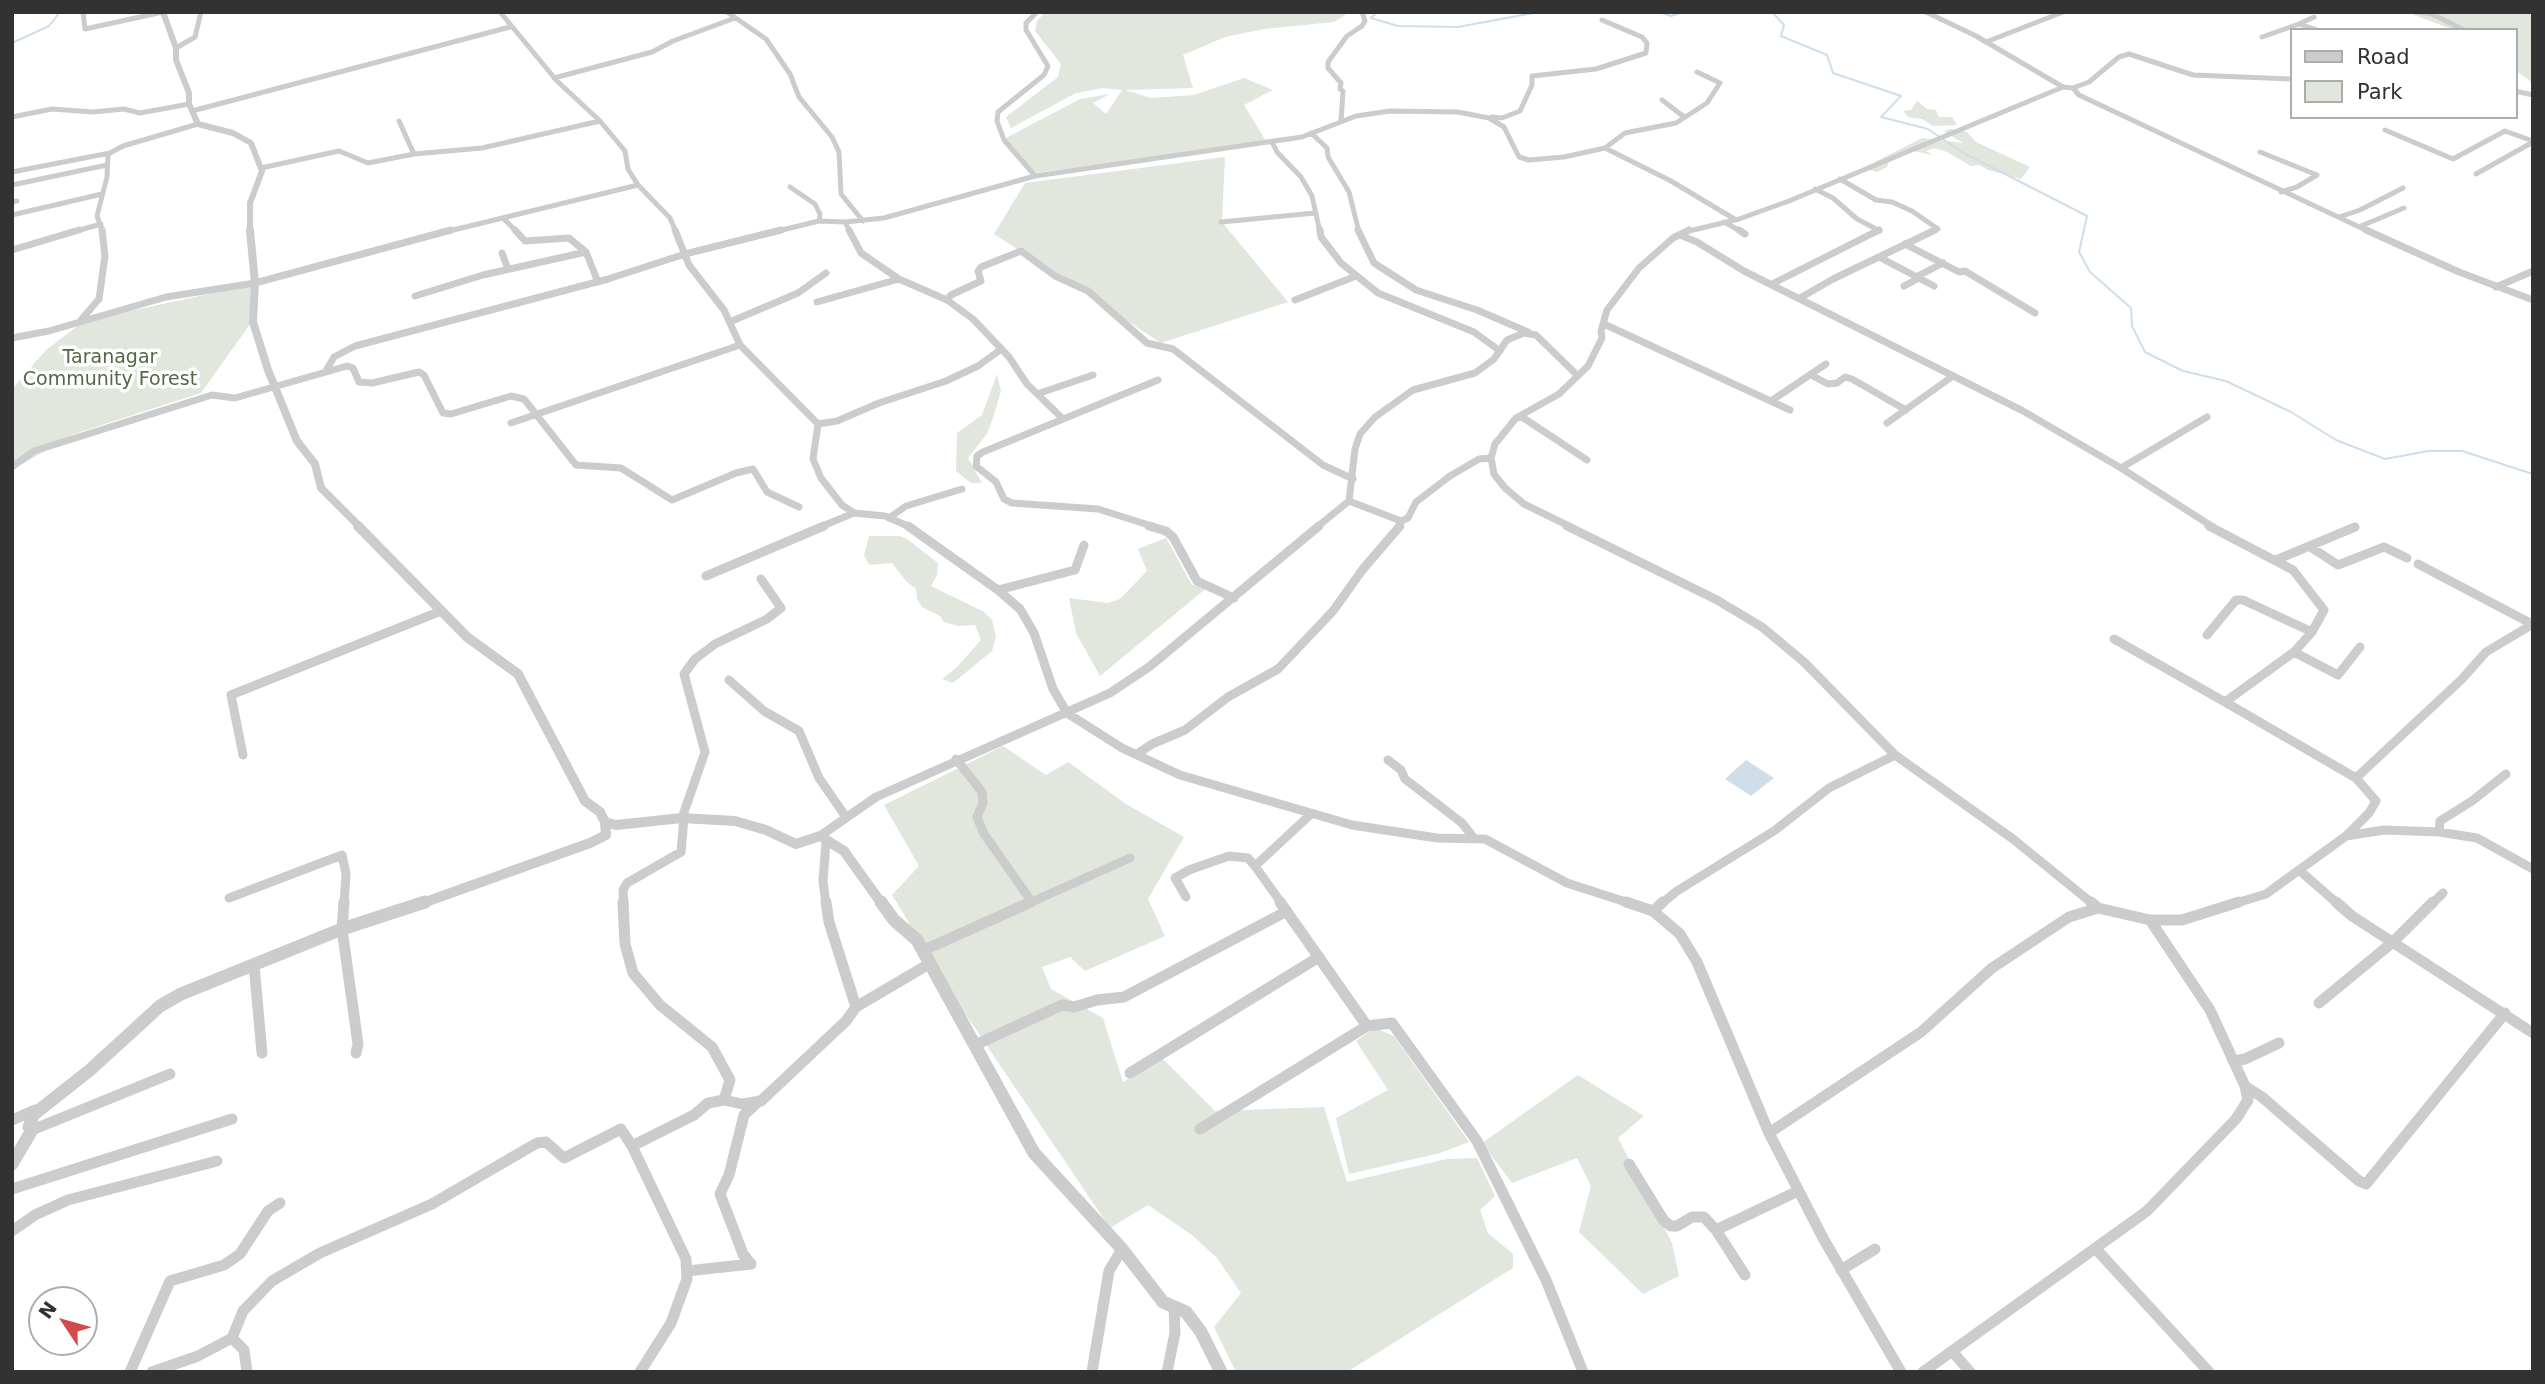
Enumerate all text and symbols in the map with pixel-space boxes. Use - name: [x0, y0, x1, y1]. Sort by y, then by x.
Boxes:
- legend: [2290, 28, 2517, 119]
- text: Road: [2357, 45, 2410, 69]
- text: Park: [2357, 80, 2402, 104]
- park label: Taranagar Community Forest: [23, 347, 197, 391]
- north arrow: [28, 1286, 98, 1356]
- text: N: [34, 1297, 61, 1323]

